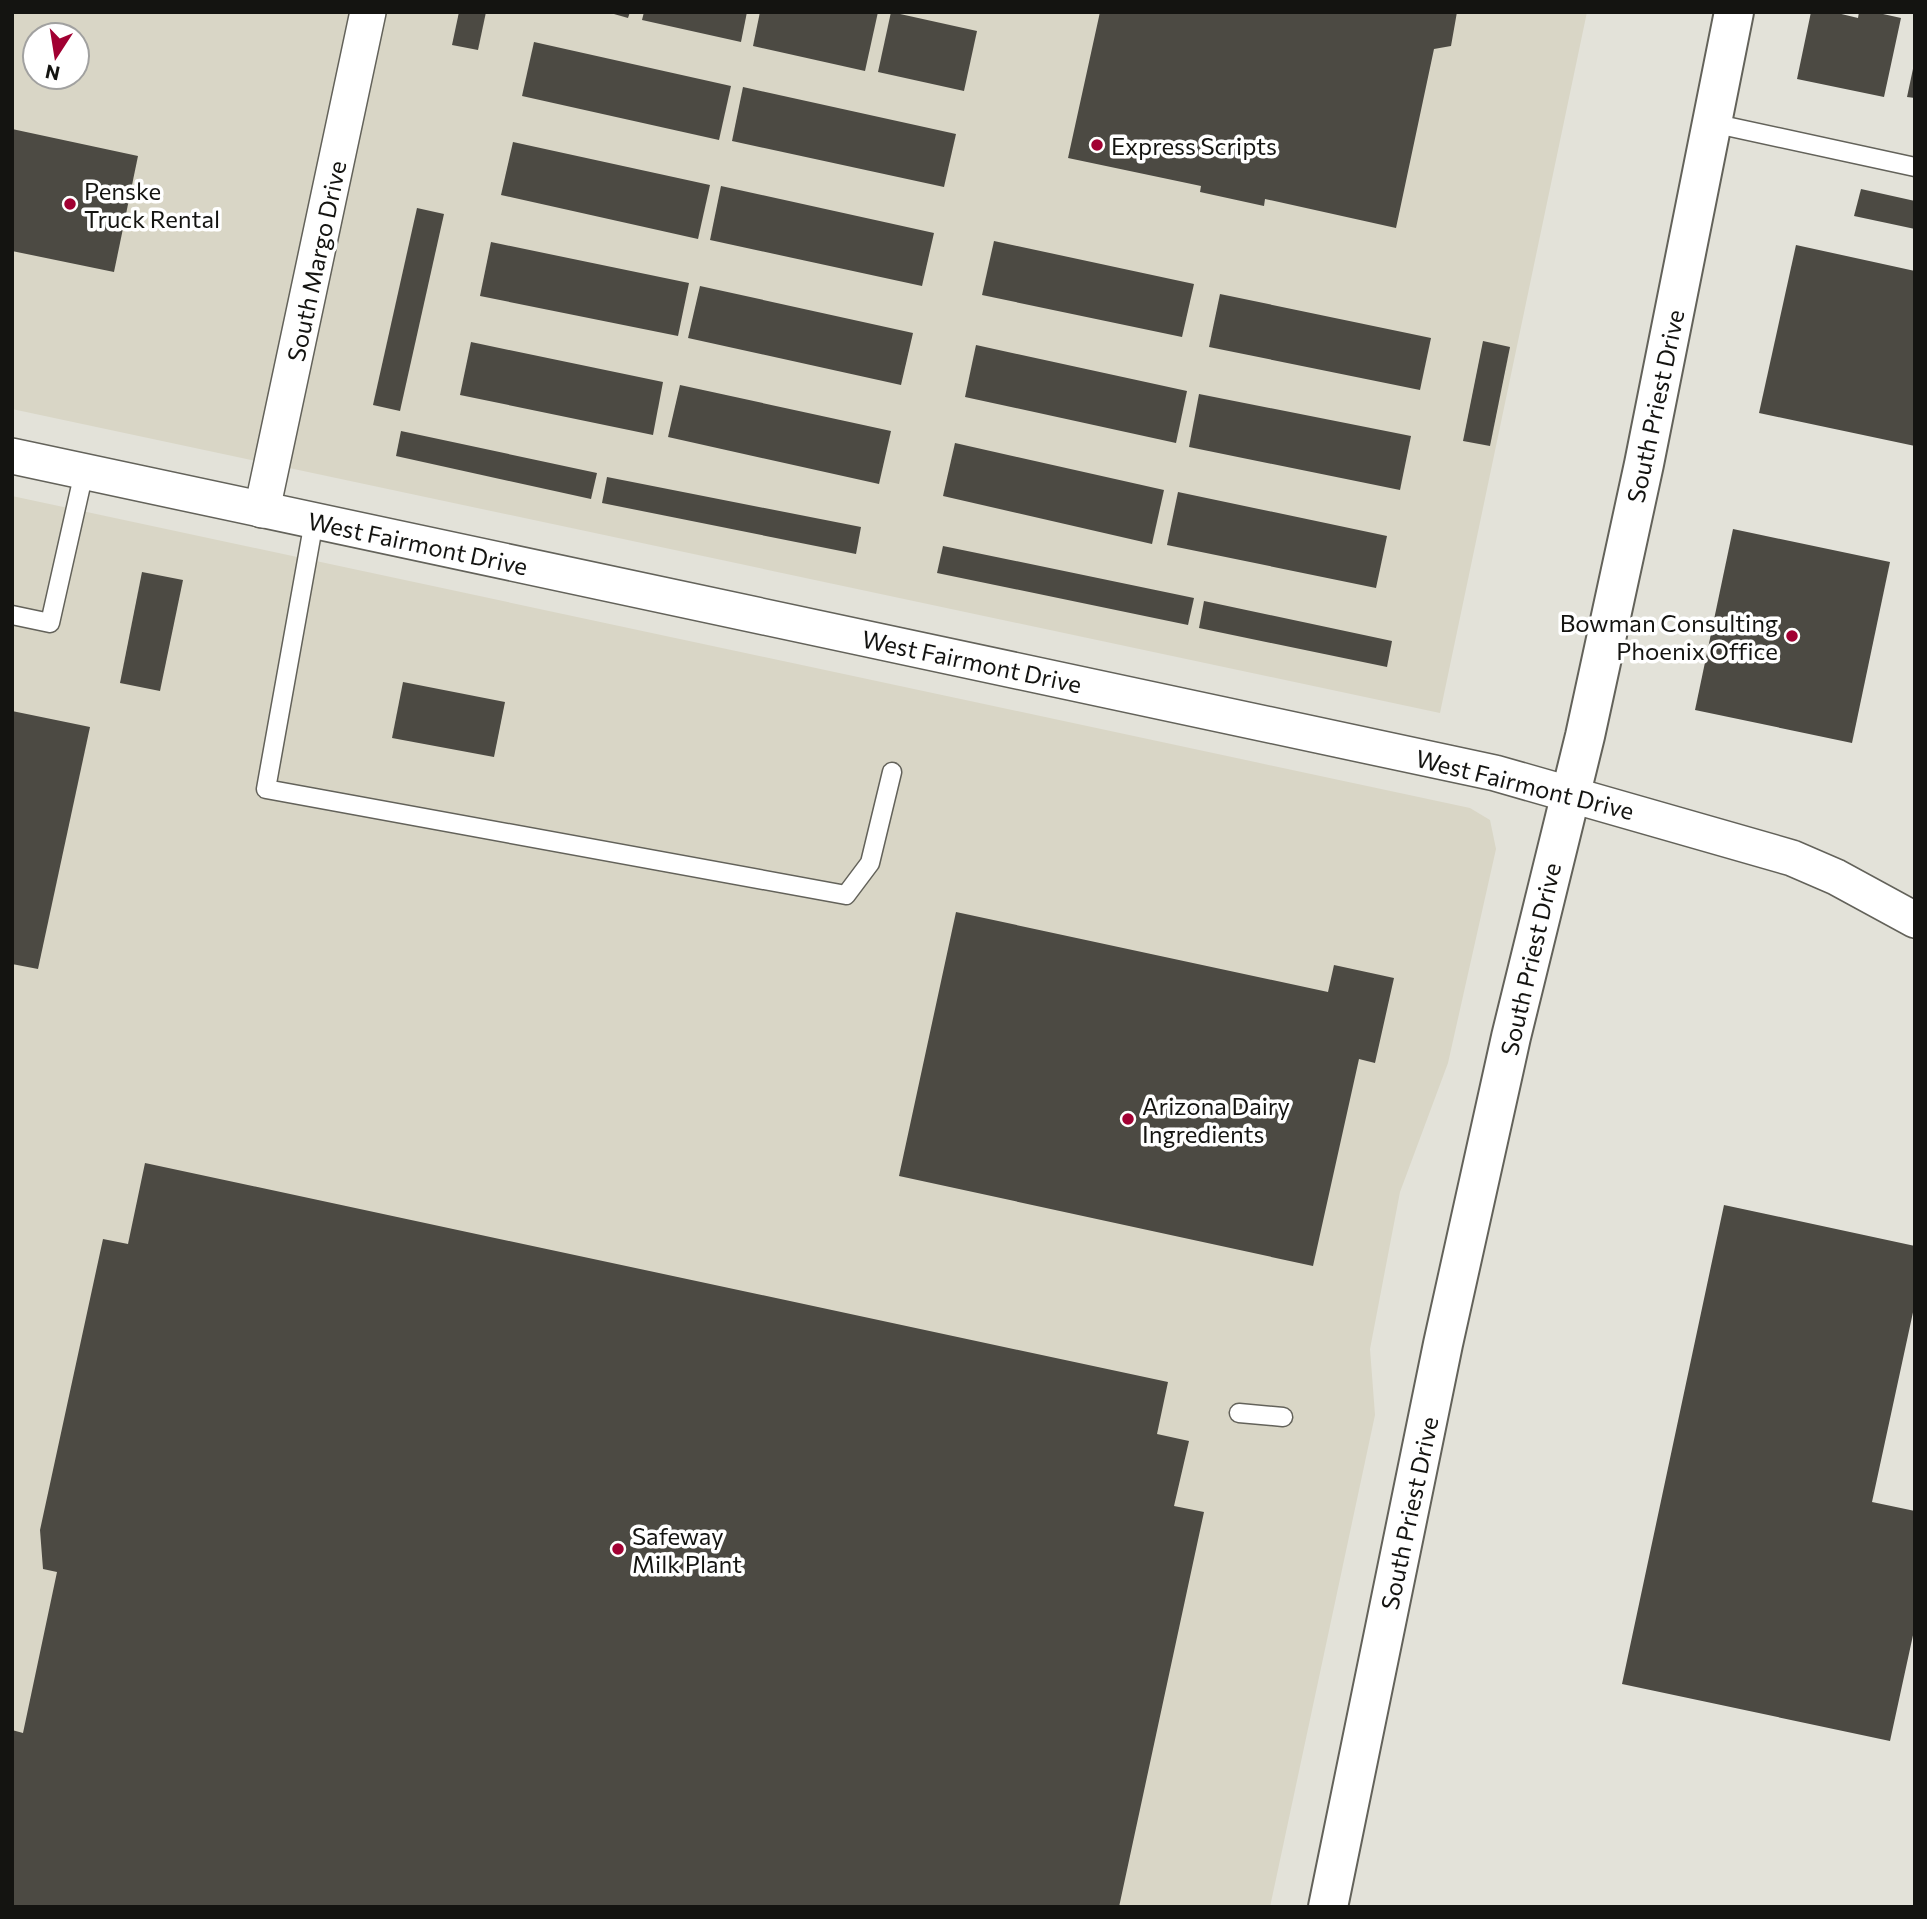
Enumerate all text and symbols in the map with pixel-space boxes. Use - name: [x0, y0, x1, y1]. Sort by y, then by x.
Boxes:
- north arrow: [21, 21, 91, 91]
- text: N: [43, 60, 62, 86]
- place label: Express Scripts: [1111, 131, 1277, 160]
- marker: Express Scripts: [1089, 137, 1105, 153]
- street label: South Margo Drive: [281, 158, 351, 364]
- place label: Penske Truck Rental: [84, 176, 220, 233]
- marker: Penske Truck Rental: [62, 196, 78, 212]
- street label: South Priest Drive: [1620, 307, 1690, 505]
- street label: West Fairmont Drive: [306, 506, 530, 580]
- place label: Bowman Consulting Phoenix Office: [1560, 608, 1778, 665]
- street label: West Fairmont Drive: [860, 624, 1084, 698]
- marker: Bowman Consulting Phoenix Office: [1784, 628, 1800, 644]
- street label: West Fairmont Drive: [1413, 743, 1637, 825]
- street label: South Priest Drive: [1494, 860, 1566, 1058]
- place label: Arizona Dairy Ingredients: [1142, 1091, 1290, 1148]
- marker: Arizona Dairy Ingredients: [1120, 1111, 1136, 1127]
- street label: South Priest Drive: [1374, 1414, 1444, 1612]
- place label: Safeway Milk Plant: [632, 1521, 742, 1578]
- marker: Safeway Milk Plant: [610, 1541, 626, 1557]

